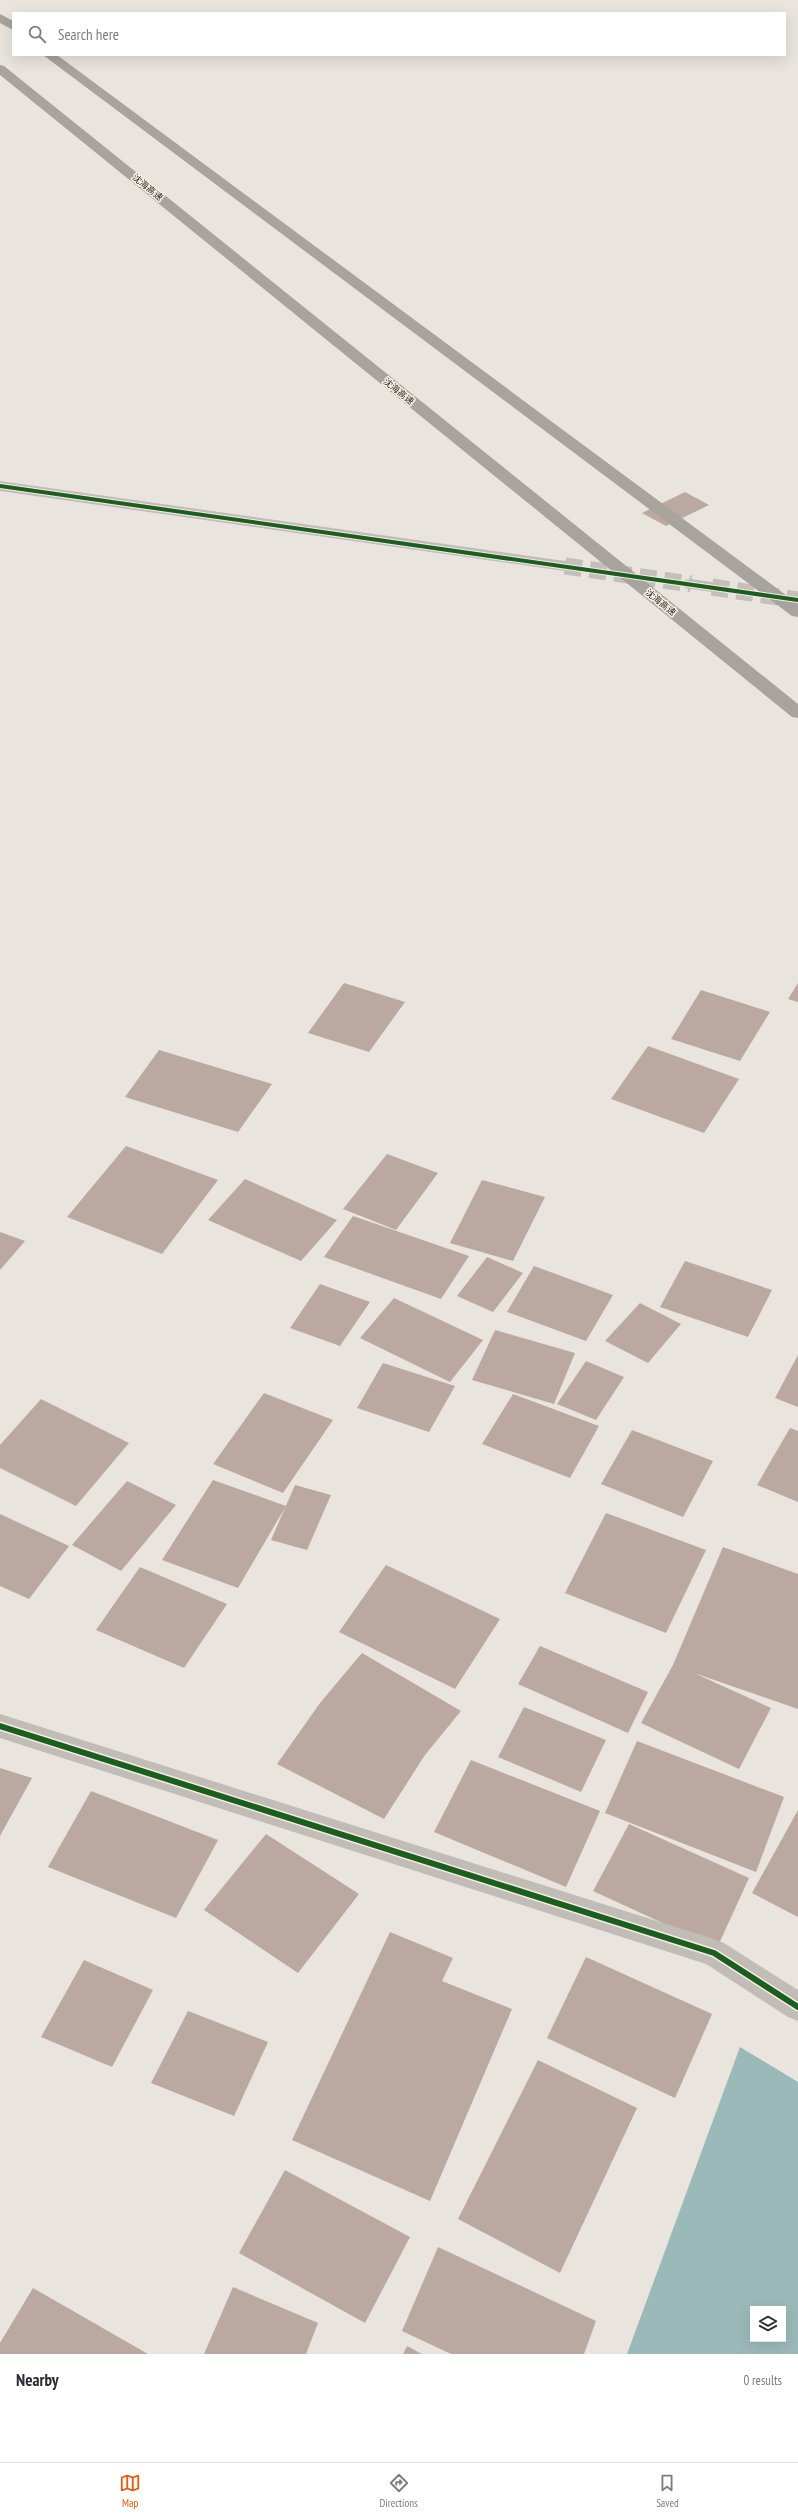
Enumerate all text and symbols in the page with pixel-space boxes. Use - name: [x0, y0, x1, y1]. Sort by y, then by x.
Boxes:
- search box: [12, 12, 786, 56]
- icon: search: [26, 23, 48, 45]
- text: Search here: [58, 25, 119, 44]
- street label: 沈海高速: [131, 171, 165, 203]
- street label: 沈海高速: [382, 375, 416, 407]
- street label: 沈海高速: [644, 586, 678, 618]
- map controls: [750, 2306, 786, 2342]
- button: layers: [750, 2306, 786, 2342]
- text: Nearby: [16, 2369, 59, 2391]
- text: 0 results: [743, 2372, 782, 2389]
- tab: Map: [119, 2472, 141, 2510]
- tab: Directions: [380, 2472, 418, 2510]
- tab: Saved: [656, 2472, 679, 2510]

